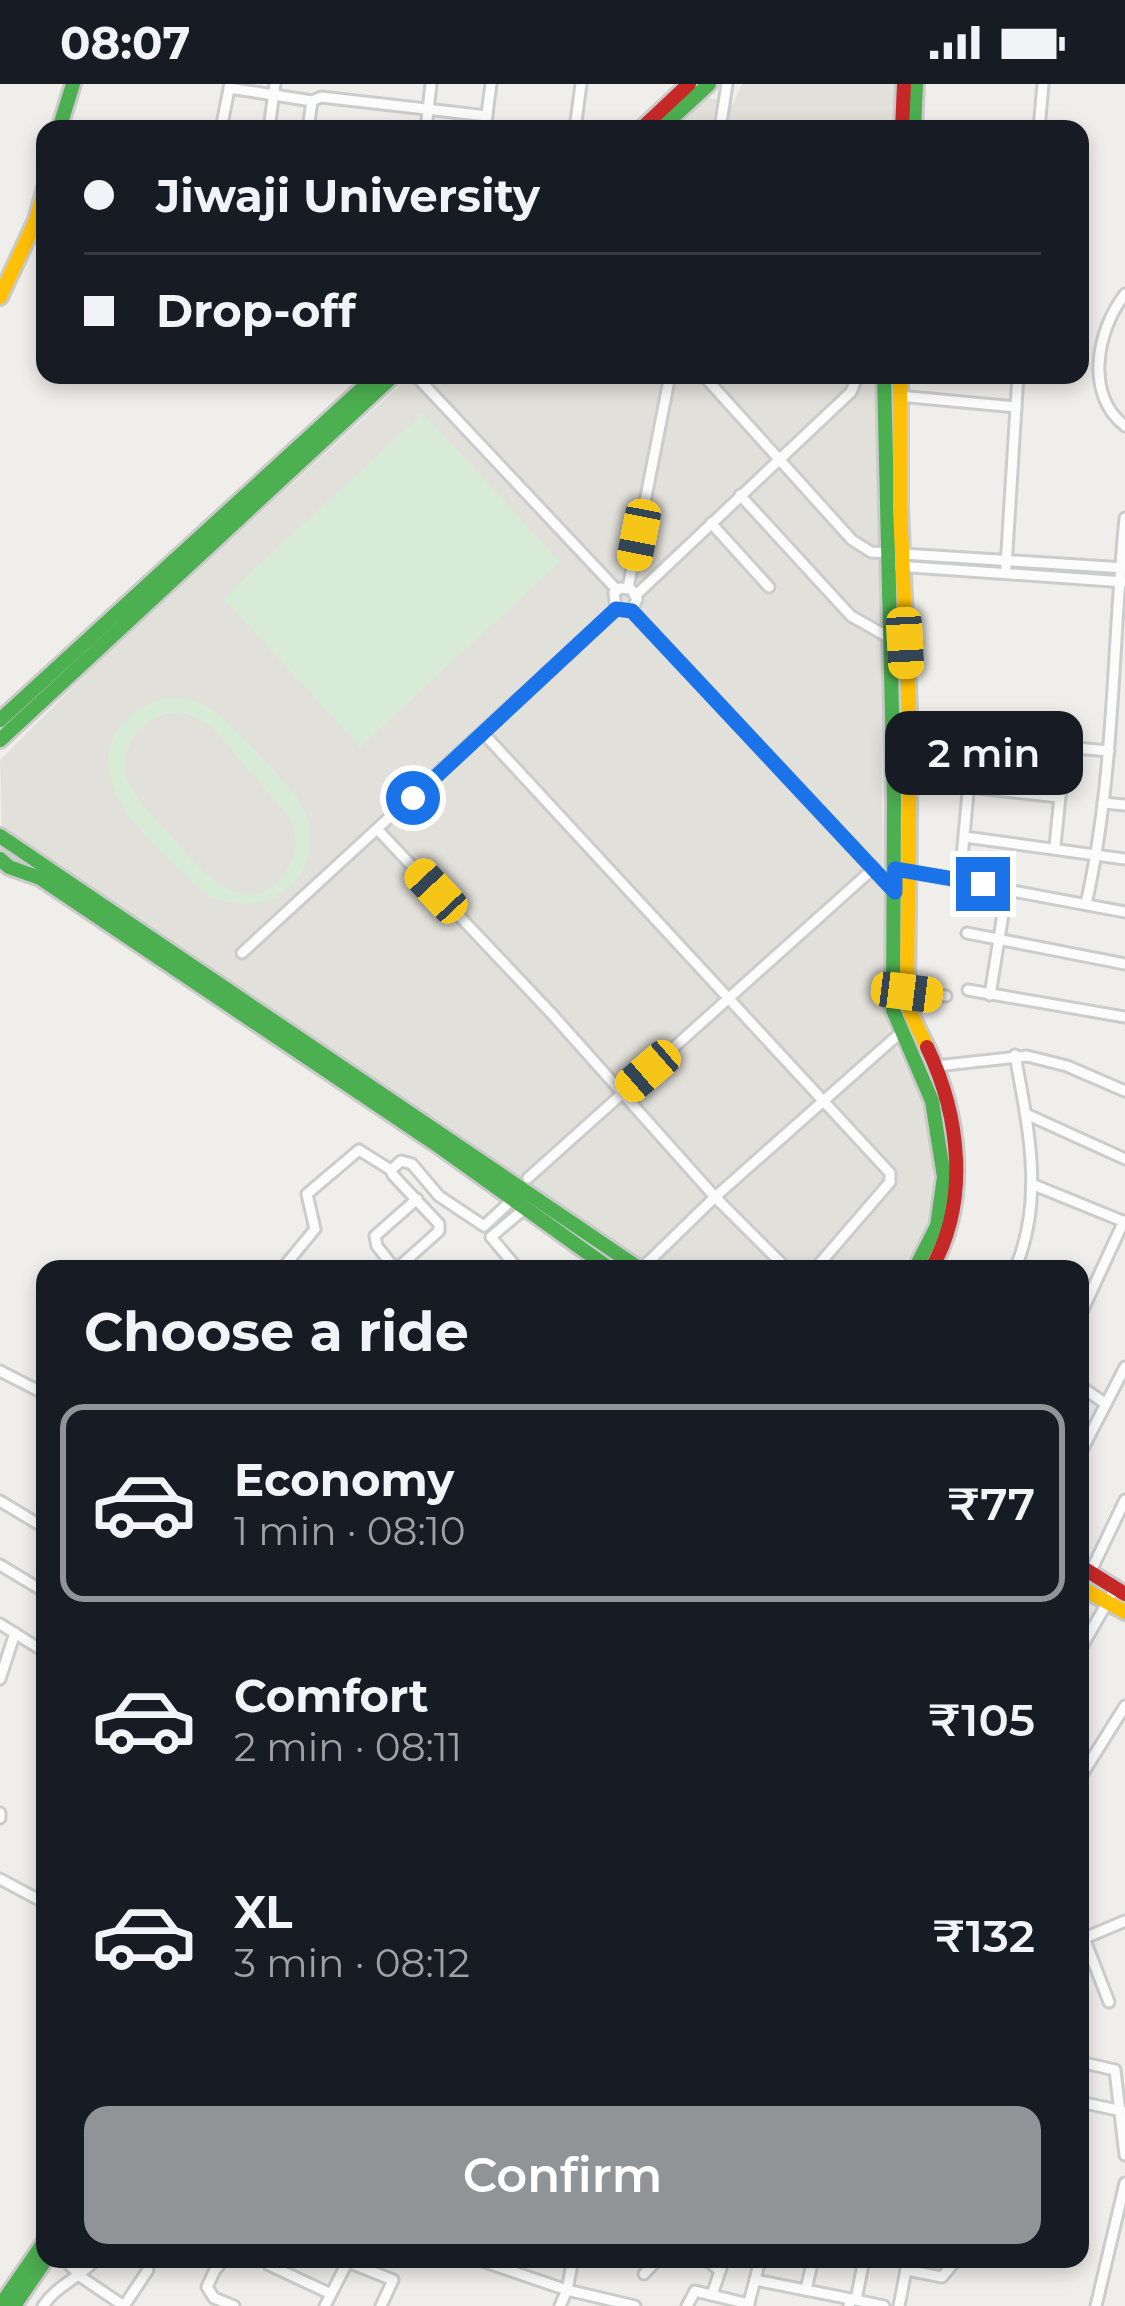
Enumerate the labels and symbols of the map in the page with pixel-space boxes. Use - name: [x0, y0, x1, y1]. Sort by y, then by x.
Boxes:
- car: [614, 496, 664, 574]
- car: [885, 606, 925, 680]
- callout: 2 min: [884, 710, 1082, 794]
- route start: [386, 771, 440, 825]
- car: [398, 852, 474, 930]
- route end: [956, 857, 1010, 911]
- car: [869, 970, 945, 1014]
- car: [609, 1034, 687, 1108]

